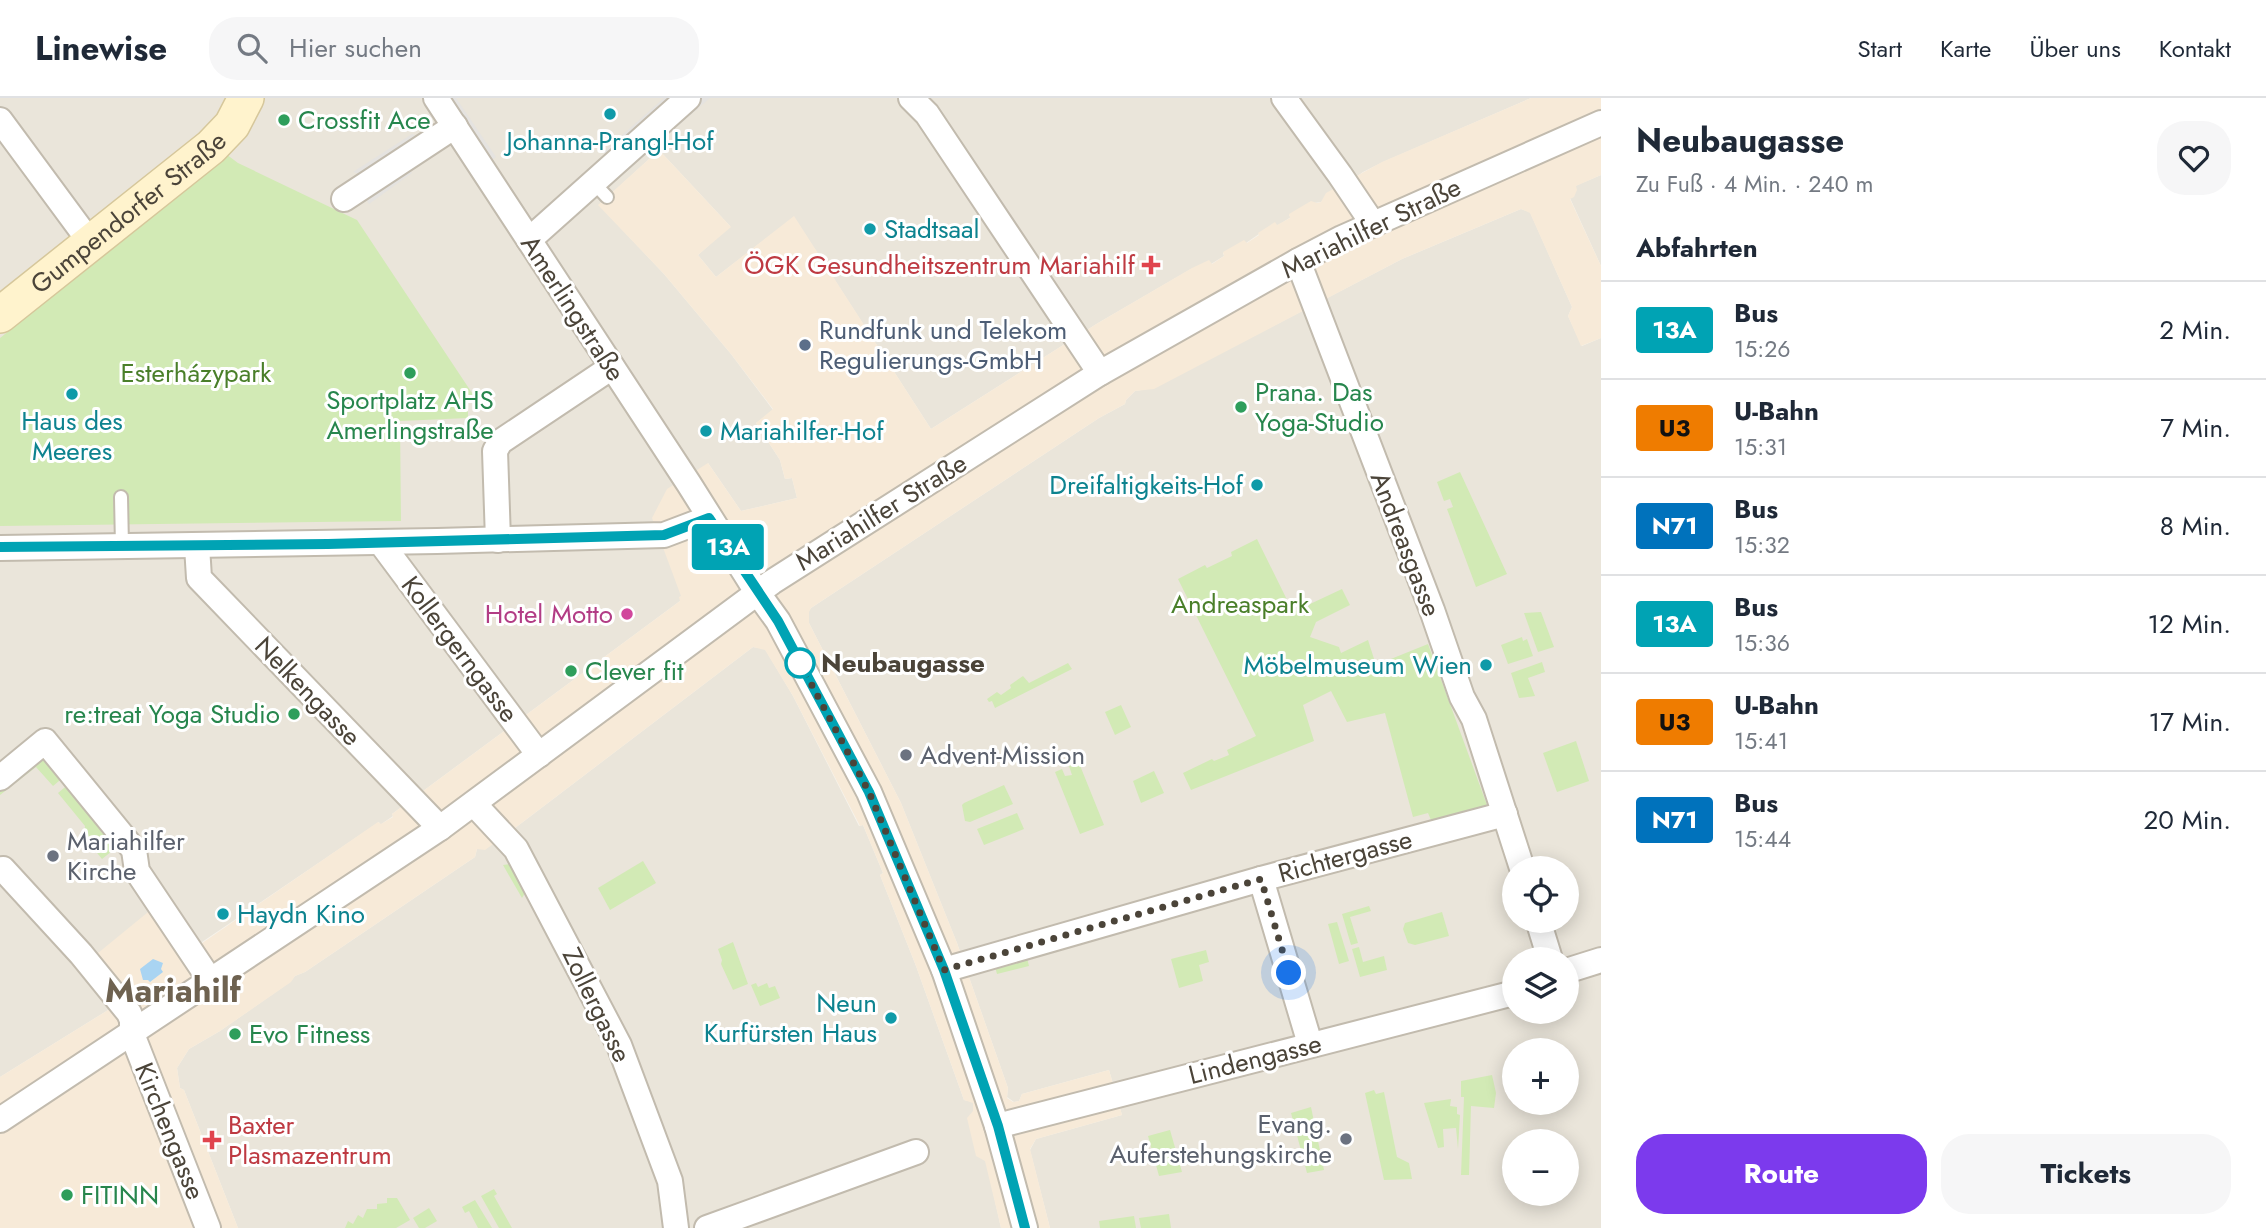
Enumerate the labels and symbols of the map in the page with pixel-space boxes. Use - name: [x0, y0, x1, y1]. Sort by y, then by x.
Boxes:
- place label: Crossfit Ace: [298, 101, 431, 139]
- marker: Johanna-Prangl-Hof: [602, 106, 618, 122]
- marker: Crossfit Ace: [276, 112, 292, 128]
- place label: Johanna-Prangl-Hof: [503, 122, 714, 160]
- street label: Gumpendorfer Straße: [22, 123, 235, 303]
- street label: Mariahilfer Straße: [1275, 168, 1467, 288]
- place label: Stadtsaal: [884, 210, 980, 248]
- marker: Stadtsaal: [862, 221, 878, 237]
- street label: Amerlingstraße: [512, 228, 634, 388]
- place label: ÖGK Gesundheitszentrum Mariahilf: [744, 246, 1136, 284]
- marker: ÖGK Gesundheitszentrum Mariahilf: [1141, 255, 1161, 275]
- place label: Rundfunk und Telekom Regulierungs-GmbH: [819, 311, 1067, 379]
- marker: Rundfunk und Telekom Regulierungs-GmbH: [797, 337, 813, 353]
- park label: Esterházypark: [120, 354, 272, 392]
- marker: Sportplatz AHS Amerlingstraße: [402, 365, 418, 381]
- place label: Prana. Das Yoga-Studio: [1255, 373, 1384, 441]
- place label: Sportplatz AHS Amerlingstraße: [326, 381, 494, 449]
- marker: Haus des Meeres: [64, 386, 80, 402]
- marker: Prana. Das Yoga-Studio: [1233, 399, 1249, 415]
- place label: Haus des Meeres: [21, 402, 123, 470]
- place label: Mariahilfer-Hof: [720, 412, 884, 450]
- marker: Mariahilfer-Hof: [698, 423, 714, 439]
- street label: Mariahilfer Straße: [788, 444, 974, 580]
- place label: Dreifaltigkeits-Hof: [1049, 466, 1244, 504]
- street label: Andreasgasse: [1361, 466, 1451, 622]
- marker: Dreifaltigkeits-Hof: [1249, 477, 1265, 493]
- line badge: 13A: [688, 524, 768, 570]
- street label: Kollergerngasse: [392, 568, 528, 730]
- park label: Andreaspark: [1171, 585, 1310, 623]
- place label: Hotel Motto: [485, 595, 613, 633]
- marker: Hotel Motto: [619, 606, 635, 622]
- street label: Nelkengasse: [246, 628, 370, 754]
- place label: Neubaugasse: [821, 644, 985, 682]
- place label: Möbelmuseum Wien: [1243, 646, 1472, 684]
- marker: Neubaugasse: [785, 648, 815, 678]
- place label: Clever fit: [585, 652, 684, 690]
- marker: Möbelmuseum Wien: [1478, 657, 1494, 673]
- marker: Clever fit: [563, 663, 579, 679]
- place label: re:treat Yoga Studio: [64, 695, 280, 733]
- marker: re:treat Yoga Studio: [286, 706, 302, 722]
- place label: Advent-Mission: [920, 736, 1085, 774]
- marker: Advent-Mission: [898, 747, 914, 763]
- street label: Richtergasse: [1274, 820, 1416, 892]
- place label: Mariahilfer Kirche: [67, 822, 185, 890]
- marker: Mariahilfer Kirche: [45, 848, 61, 864]
- place label: Haydn Kino: [237, 895, 365, 933]
- marker: Haydn Kino: [215, 906, 231, 922]
- street label: Zollergasse: [553, 941, 641, 1069]
- your location: [1271, 955, 1306, 990]
- district label: Mariahilf: [105, 967, 243, 1014]
- place label: Neun Kurfürsten Haus: [704, 984, 877, 1052]
- marker: Neun Kurfürsten Haus: [883, 1010, 899, 1026]
- place label: Evo Fitness: [249, 1015, 370, 1053]
- street label: Lindengasse: [1185, 1024, 1325, 1094]
- marker: Evo Fitness: [227, 1026, 243, 1042]
- street label: Kirchengasse: [125, 1057, 215, 1205]
- place label: Evang. Auferstehungskirche: [1109, 1105, 1332, 1173]
- place label: Baxter Plasmazentrum: [228, 1106, 392, 1174]
- marker: Baxter Plasmazentrum: [202, 1130, 222, 1150]
- marker: Evang. Auferstehungskirche: [1338, 1131, 1354, 1147]
- place label: FITINN: [81, 1176, 159, 1214]
- marker: FITINN: [59, 1187, 75, 1203]

